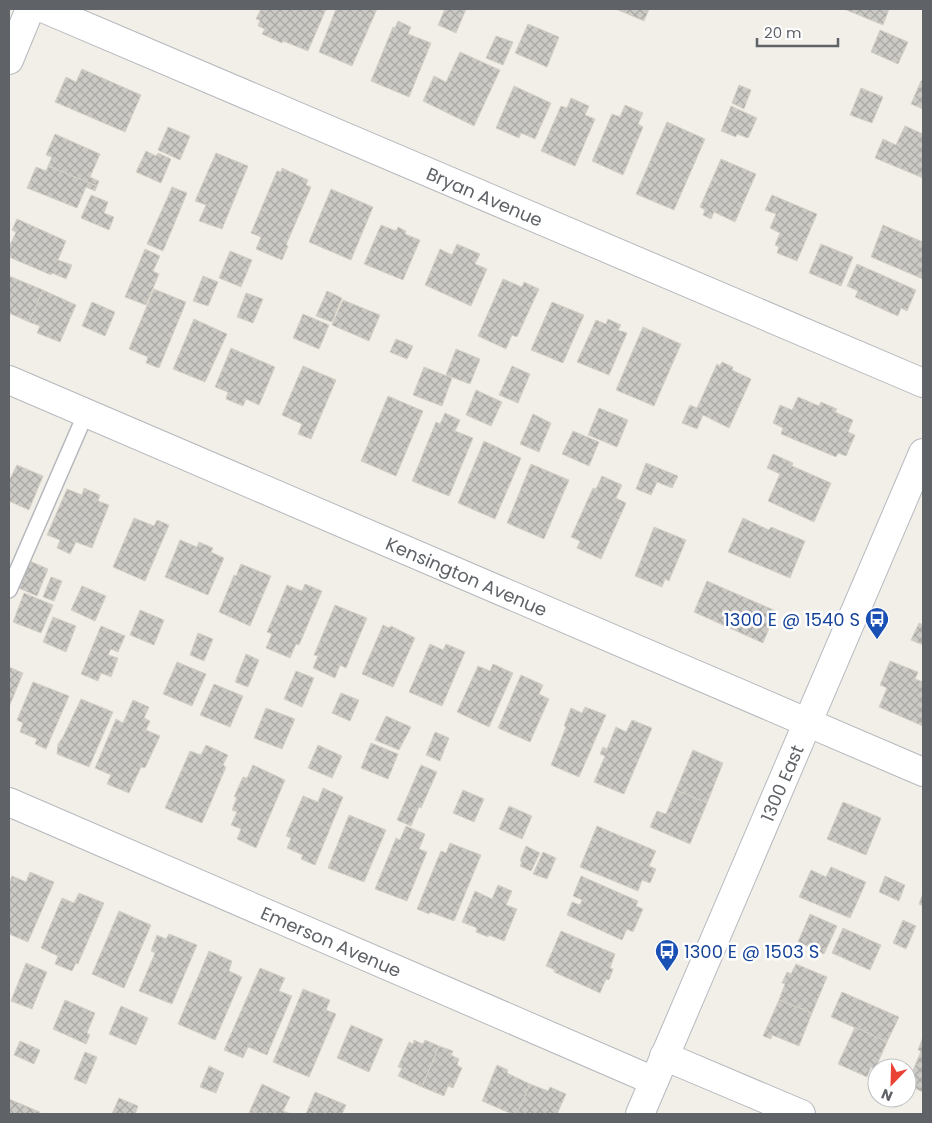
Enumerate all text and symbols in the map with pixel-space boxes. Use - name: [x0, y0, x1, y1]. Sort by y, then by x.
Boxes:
- scale bar: [757, 15, 838, 47]
- text: 20 m: [764, 22, 802, 43]
- street label: Bryan Avenue: [423, 161, 547, 232]
- street label: Kensington Avenue: [382, 531, 551, 622]
- bus stop icon: 1300 E @ 1540 S: [864, 606, 890, 640]
- place label: 1300 E @ 1540 S: [724, 607, 860, 632]
- street label: 1300 East: [754, 741, 809, 825]
- street label: Emerson Avenue: [257, 900, 405, 983]
- bus stop icon: 1300 E @ 1503 S: [654, 938, 680, 972]
- place label: 1300 E @ 1503 S: [684, 939, 819, 964]
- north arrow: [867, 1058, 917, 1108]
- text: N: [878, 1084, 896, 1106]

